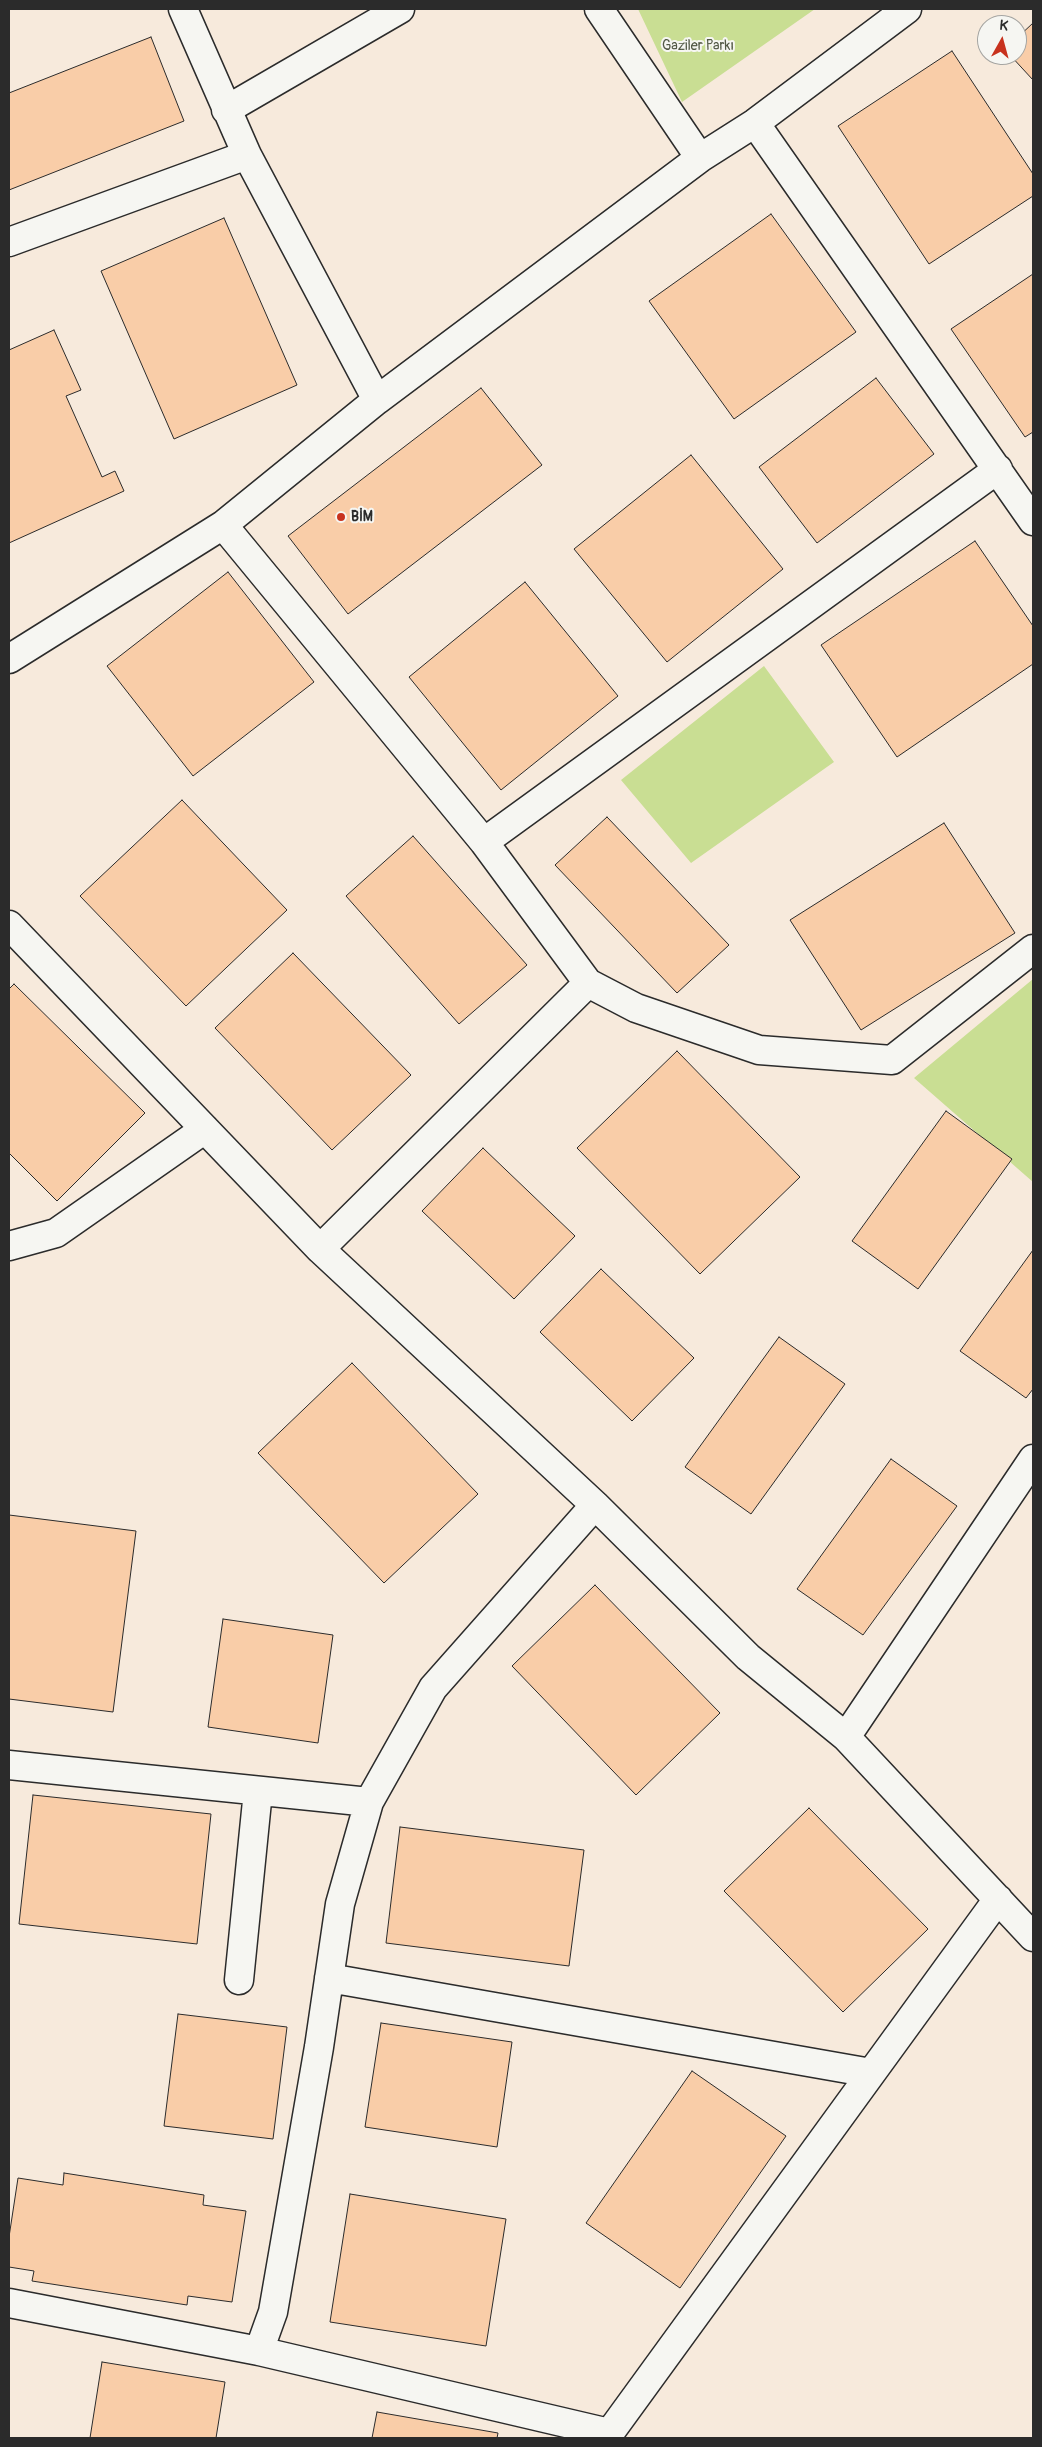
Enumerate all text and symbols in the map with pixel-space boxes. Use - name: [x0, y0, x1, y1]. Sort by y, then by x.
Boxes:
- north arrow: [977, 15, 1027, 65]
- text: K: [999, 17, 1009, 35]
- park label: Gaziler Parkı: [662, 38, 734, 54]
- place label: BİM: [351, 509, 373, 525]
- marker: BİM: [335, 511, 347, 523]

